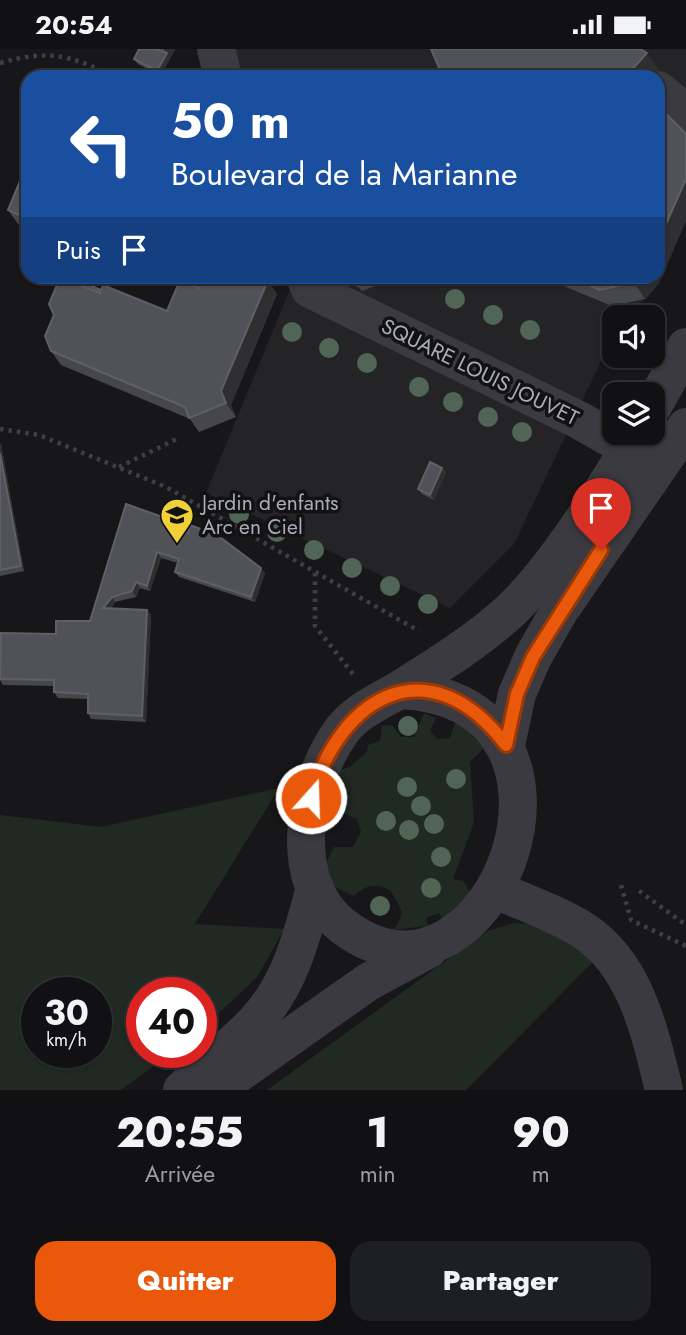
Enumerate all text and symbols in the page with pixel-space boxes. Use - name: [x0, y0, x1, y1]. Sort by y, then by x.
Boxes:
- text: 20:54: [35, 6, 113, 44]
- text: 50 m: [171, 86, 290, 156]
- icon: left: [56, 98, 147, 189]
- text: Boulevard de la Marianne: [171, 151, 518, 197]
- text: Puis: [56, 231, 101, 269]
- icon: arrive: [115, 231, 153, 269]
- map controls: [602, 305, 665, 445]
- button: sound: [602, 305, 665, 368]
- street label: SQUARE LOUIS JOUVET: [376, 311, 584, 433]
- button: layers: [602, 382, 665, 445]
- pin: [571, 478, 631, 550]
- place label: Jardin d'enfants Arc en Ciel: [199, 488, 338, 542]
- icon: arrive: [582, 489, 620, 527]
- school or university icon: Jardin d'enfants Arc en Ciel: [158, 496, 196, 545]
- position arrow: [274, 761, 348, 835]
- speed limit sign: 40: [126, 977, 217, 1068]
- text: 30: [44, 988, 89, 1038]
- text: km/h: [46, 1027, 87, 1053]
- text: 20:55: [116, 1102, 243, 1163]
- text: 1: [367, 1102, 389, 1163]
- text: 90: [512, 1102, 570, 1163]
- text: Arrivée: [145, 1157, 215, 1191]
- text: min: [360, 1157, 396, 1191]
- text: m: [532, 1157, 550, 1191]
- button: Quitter: [35, 1241, 336, 1321]
- button: Partager: [350, 1241, 651, 1321]

